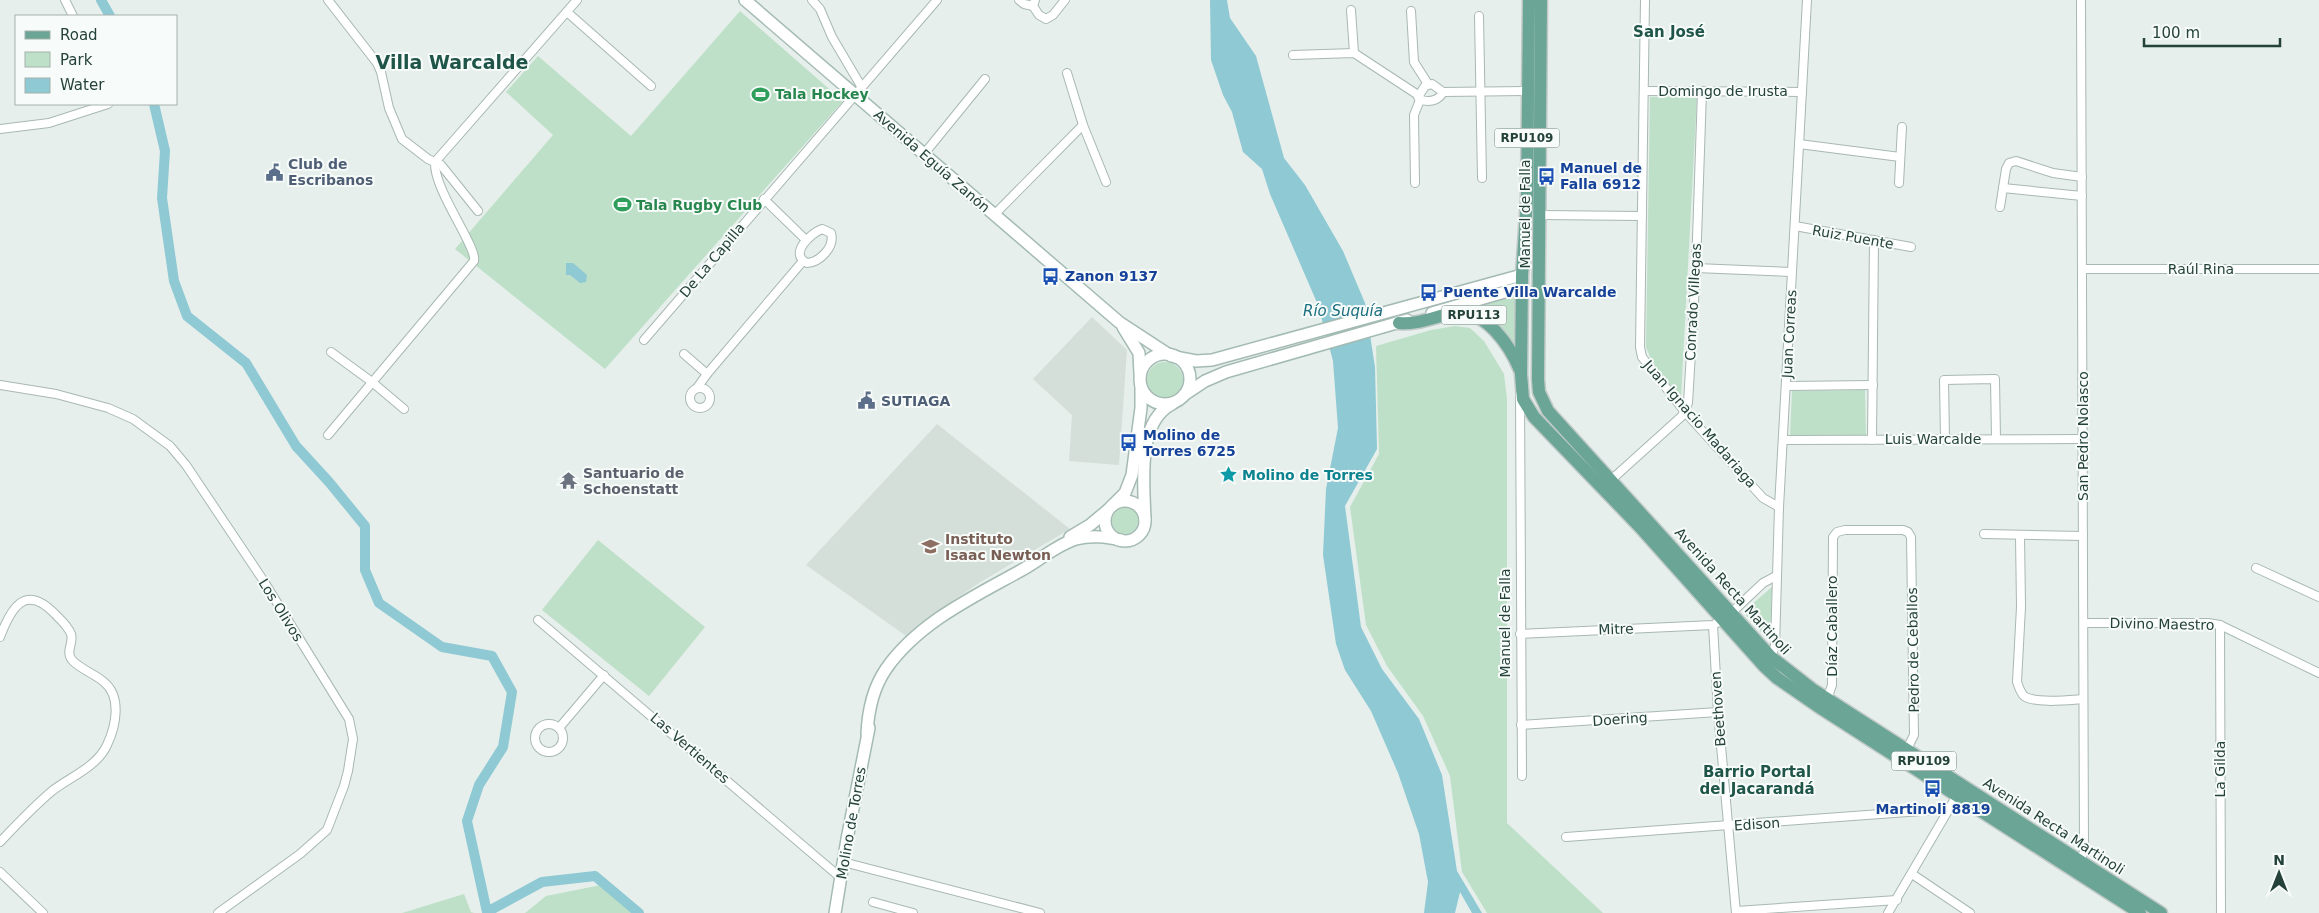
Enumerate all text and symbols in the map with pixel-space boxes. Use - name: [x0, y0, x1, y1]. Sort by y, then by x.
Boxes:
- legend: [15, 15, 178, 105]
- scale bar: [2144, 15, 2280, 47]
- district label: San José: [1633, 23, 1705, 41]
- text: 100 m: [2152, 24, 2200, 42]
- text: Road: [60, 26, 98, 44]
- text: Park: [60, 51, 93, 69]
- district label: Villa Warcalde: [376, 51, 528, 73]
- text: Water: [60, 76, 105, 94]
- street label: Domingo de Irusta: [1658, 83, 1788, 99]
- sports icon: Tala Hockey: [751, 84, 771, 104]
- place label: Tala Hockey: [775, 86, 869, 102]
- street label: Avenida Eguía Zanón: [871, 106, 993, 216]
- road number: RPU109: [1494, 128, 1560, 148]
- place label: Club de Escribanos: [288, 156, 373, 188]
- street label: Manuel de Falla: [1517, 159, 1533, 269]
- place label: Manuel de Falla 6912: [1560, 160, 1642, 192]
- public building icon: Club de Escribanos: [264, 162, 284, 182]
- bus stop icon: Manuel de Falla 6912: [1536, 166, 1556, 186]
- sports icon: Tala Rugby Club: [612, 195, 632, 215]
- place label: Tala Rugby Club: [636, 197, 762, 213]
- street label: De La Capilla: [676, 220, 748, 300]
- street label: Ruiz Puente: [1811, 222, 1895, 252]
- street label: Conrado Villegas: [1682, 243, 1704, 361]
- street label: Raúl Rina: [2168, 261, 2234, 277]
- bus stop icon: Zanon 9137: [1041, 266, 1061, 286]
- place label: Zanon 9137: [1065, 268, 1158, 284]
- bus stop icon: Puente Villa Warcalde: [1419, 282, 1439, 302]
- place label: Puente Villa Warcalde: [1443, 284, 1616, 300]
- street label: Juan Correas: [1779, 289, 1799, 380]
- water label: Río Suquía: [1303, 302, 1383, 320]
- road number: RPU113: [1442, 306, 1506, 324]
- street label: Juan Ignacio Madariaga: [1640, 356, 1760, 491]
- street label: San Pedro Nolasco: [2075, 371, 2091, 501]
- public building icon: SUTIAGA: [857, 391, 877, 411]
- place label: SUTIAGA: [881, 393, 951, 409]
- place label: Molino de Torres 6725: [1143, 427, 1236, 459]
- street label: Luis Warcalde: [1885, 431, 1981, 447]
- bus stop icon: Molino de Torres 6725: [1119, 433, 1139, 453]
- place label: Santuario de Schoenstatt: [583, 465, 684, 497]
- place icon: Molino de Torres: [1218, 465, 1238, 485]
- place label: Molino de Torres: [1242, 467, 1373, 483]
- temple icon: Santuario de Schoenstatt: [559, 471, 579, 491]
- street label: Avenida Recta Martinoli: [1672, 524, 1794, 658]
- place label: Instituto Isaac Newton: [945, 531, 1051, 563]
- school or university icon: Instituto Isaac Newton: [921, 537, 941, 557]
- street label: Manuel de Falla: [1497, 568, 1513, 678]
- street label: Díaz Caballero: [1824, 575, 1840, 677]
- street label: Los Olivos: [255, 576, 307, 644]
- street label: Pedro de Ceballos: [1904, 587, 1922, 713]
- street label: Divino Maestro: [2109, 615, 2215, 633]
- street label: Mitre: [1598, 620, 1634, 638]
- street label: Beethoven: [1707, 671, 1729, 747]
- street label: Las Vertientes: [647, 709, 733, 787]
- street label: Doering: [1592, 709, 1648, 729]
- street label: La Gilda: [2212, 741, 2228, 797]
- road number: RPU109: [1892, 751, 1956, 770]
- district label: Barrio Portal del Jacarandá: [1699, 763, 1815, 798]
- street label: Molino de Torres: [833, 766, 869, 880]
- street label: Avenida Recta Martinoli: [1980, 774, 2128, 878]
- bus stop icon: Martinoli 8819: [1923, 779, 1943, 799]
- place label: Martinoli 8819: [1876, 801, 1990, 817]
- street label: Edison: [1733, 814, 1781, 834]
- north arrow: [2254, 848, 2304, 898]
- text: N: [2273, 852, 2285, 868]

